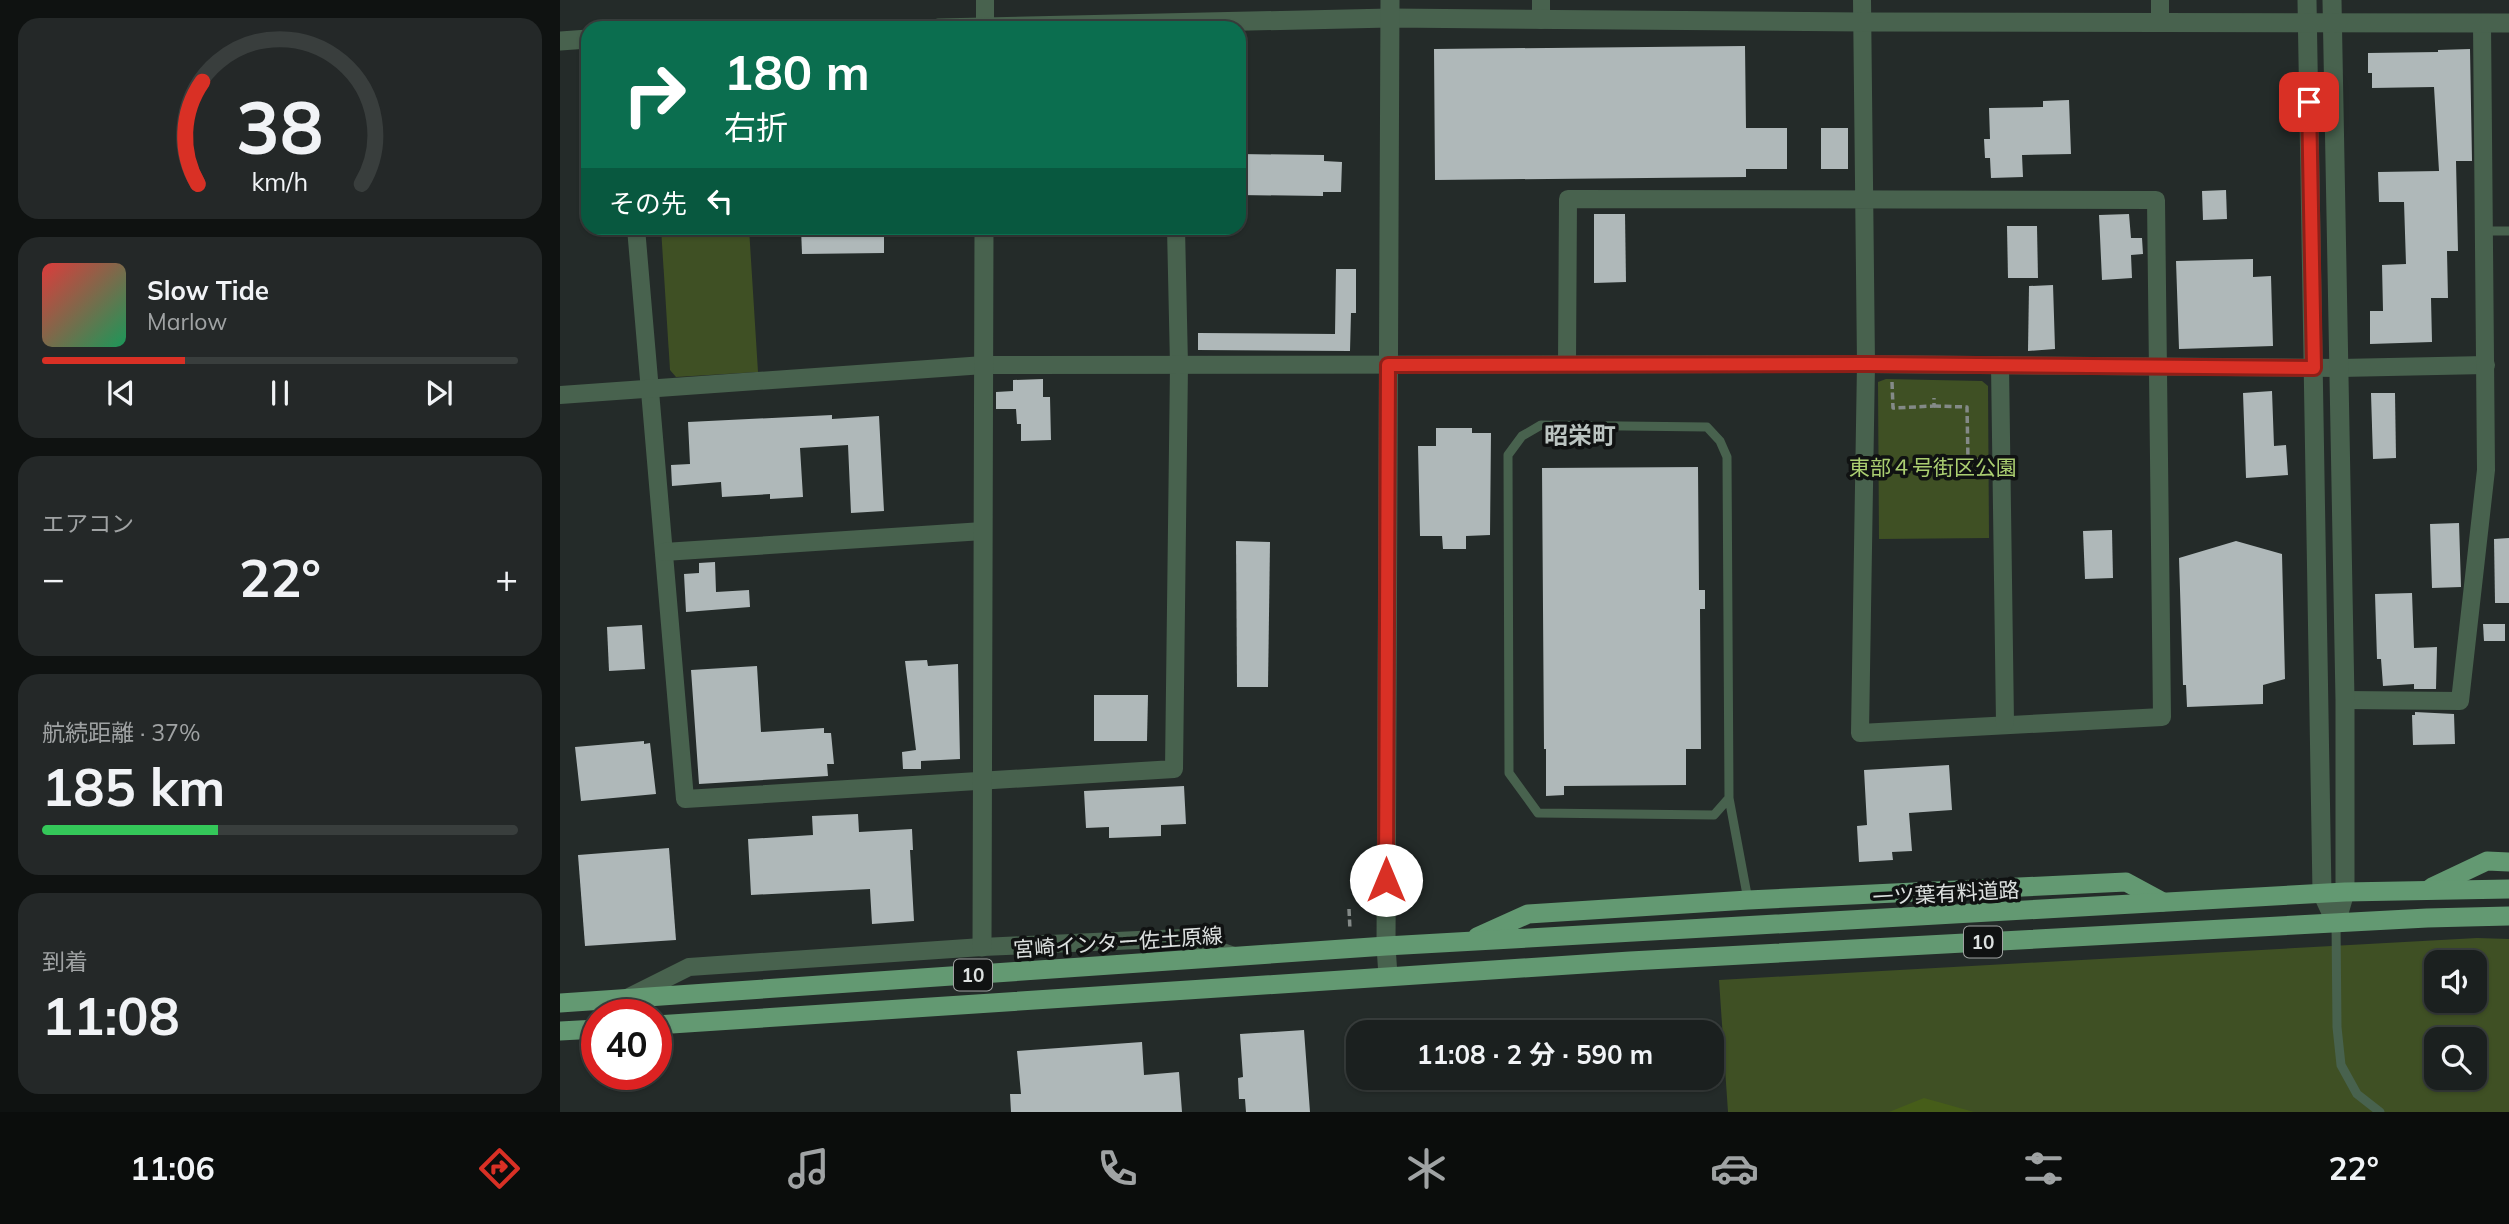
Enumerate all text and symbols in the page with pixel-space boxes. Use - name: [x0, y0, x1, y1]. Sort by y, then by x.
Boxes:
- text: 180 m: [724, 41, 870, 102]
- icon: right: [609, 49, 700, 140]
- pin: [2279, 72, 2339, 132]
- text: 38: [236, 82, 324, 173]
- icon: arrive: [2290, 83, 2328, 121]
- text: 右折: [724, 107, 788, 147]
- text: km/h: [252, 166, 308, 197]
- icon: left: [701, 182, 739, 220]
- text: その先: [609, 187, 687, 220]
- text: Slow Tide: [147, 274, 269, 307]
- text: Marlow: [147, 307, 227, 336]
- icon: previous: [102, 374, 140, 412]
- icon: pause: [261, 374, 299, 412]
- icon: next: [420, 374, 458, 412]
- district label: 昭栄町: [1544, 420, 1616, 450]
- park label: 東部４号街区公園: [1849, 454, 2017, 480]
- text: エアコン: [42, 509, 134, 538]
- text: 22°: [239, 545, 321, 610]
- text: −: [42, 554, 65, 602]
- text: +: [495, 554, 518, 602]
- text: 航続距離 · 37%: [42, 718, 200, 747]
- text: 185 km: [42, 754, 225, 819]
- position arrow: [1349, 843, 1423, 917]
- street label: 一ツ葉有料道路: [1872, 876, 2020, 910]
- street label: 宮崎インター佐土原線: [1012, 922, 1224, 962]
- road number: 10: [1964, 926, 2002, 958]
- text: 到着: [42, 947, 88, 976]
- map controls: [2424, 950, 2487, 1090]
- button: sound: [2424, 950, 2487, 1013]
- road number: 10: [954, 959, 992, 990]
- text: 11:08: [42, 983, 180, 1048]
- speed limit sign: 40: [581, 999, 672, 1090]
- button: search: [2424, 1027, 2487, 1090]
- text: 11:08 · 2 分 · 590 m: [1417, 1038, 1653, 1071]
- icon: directions: [475, 1144, 524, 1193]
- icon: music: [784, 1144, 833, 1193]
- icon: phone: [1093, 1144, 1142, 1193]
- icon: climate: [1402, 1144, 1451, 1193]
- icon: car: [1710, 1144, 1759, 1193]
- icon: filters: [2019, 1144, 2068, 1193]
- text: 11:06: [130, 1148, 215, 1188]
- text: 22°: [2328, 1148, 2379, 1188]

